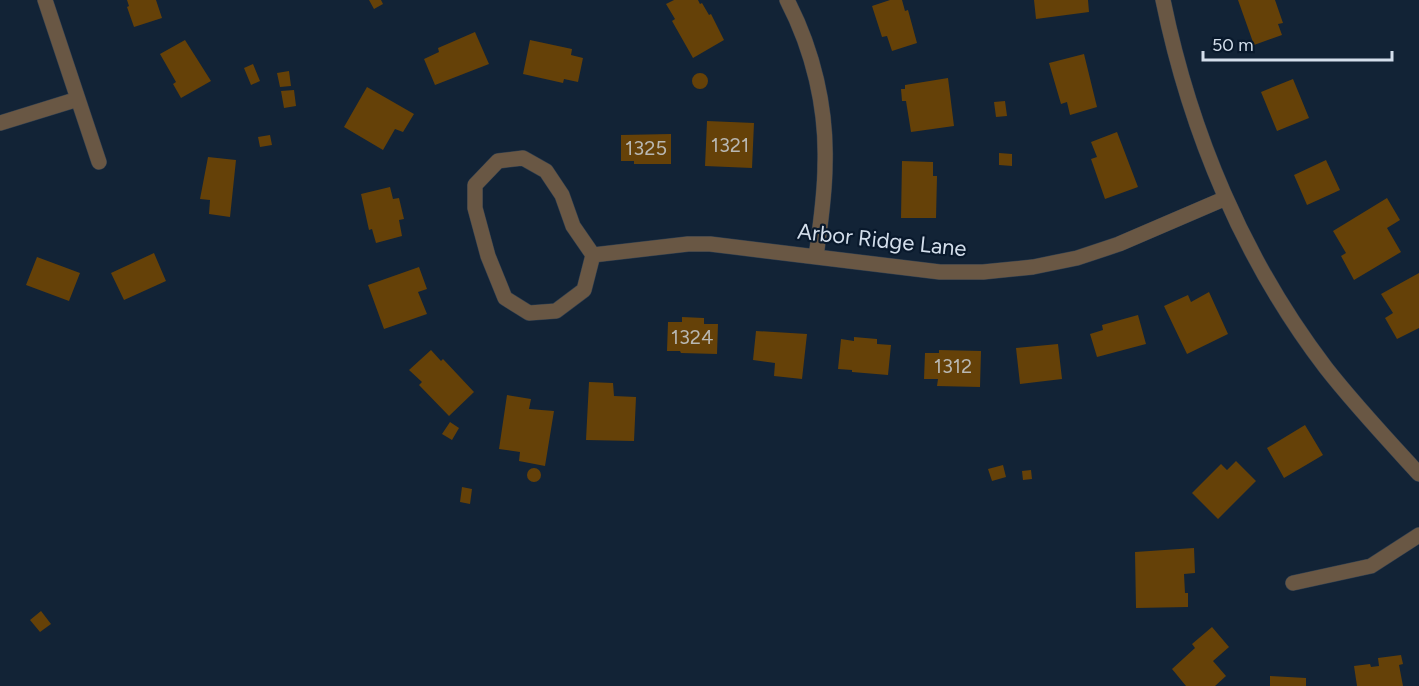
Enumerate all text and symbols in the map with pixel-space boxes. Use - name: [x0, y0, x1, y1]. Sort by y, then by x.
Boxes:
- scale bar: [1203, 24, 1392, 62]
- text: 50 m: [1212, 34, 1254, 56]
- house number: 1321: [711, 133, 749, 157]
- house number: 1325: [625, 136, 667, 160]
- street label: Arbor Ridge Lane: [796, 218, 968, 262]
- house number: 1324: [671, 325, 713, 349]
- house number: 1312: [934, 354, 972, 378]

